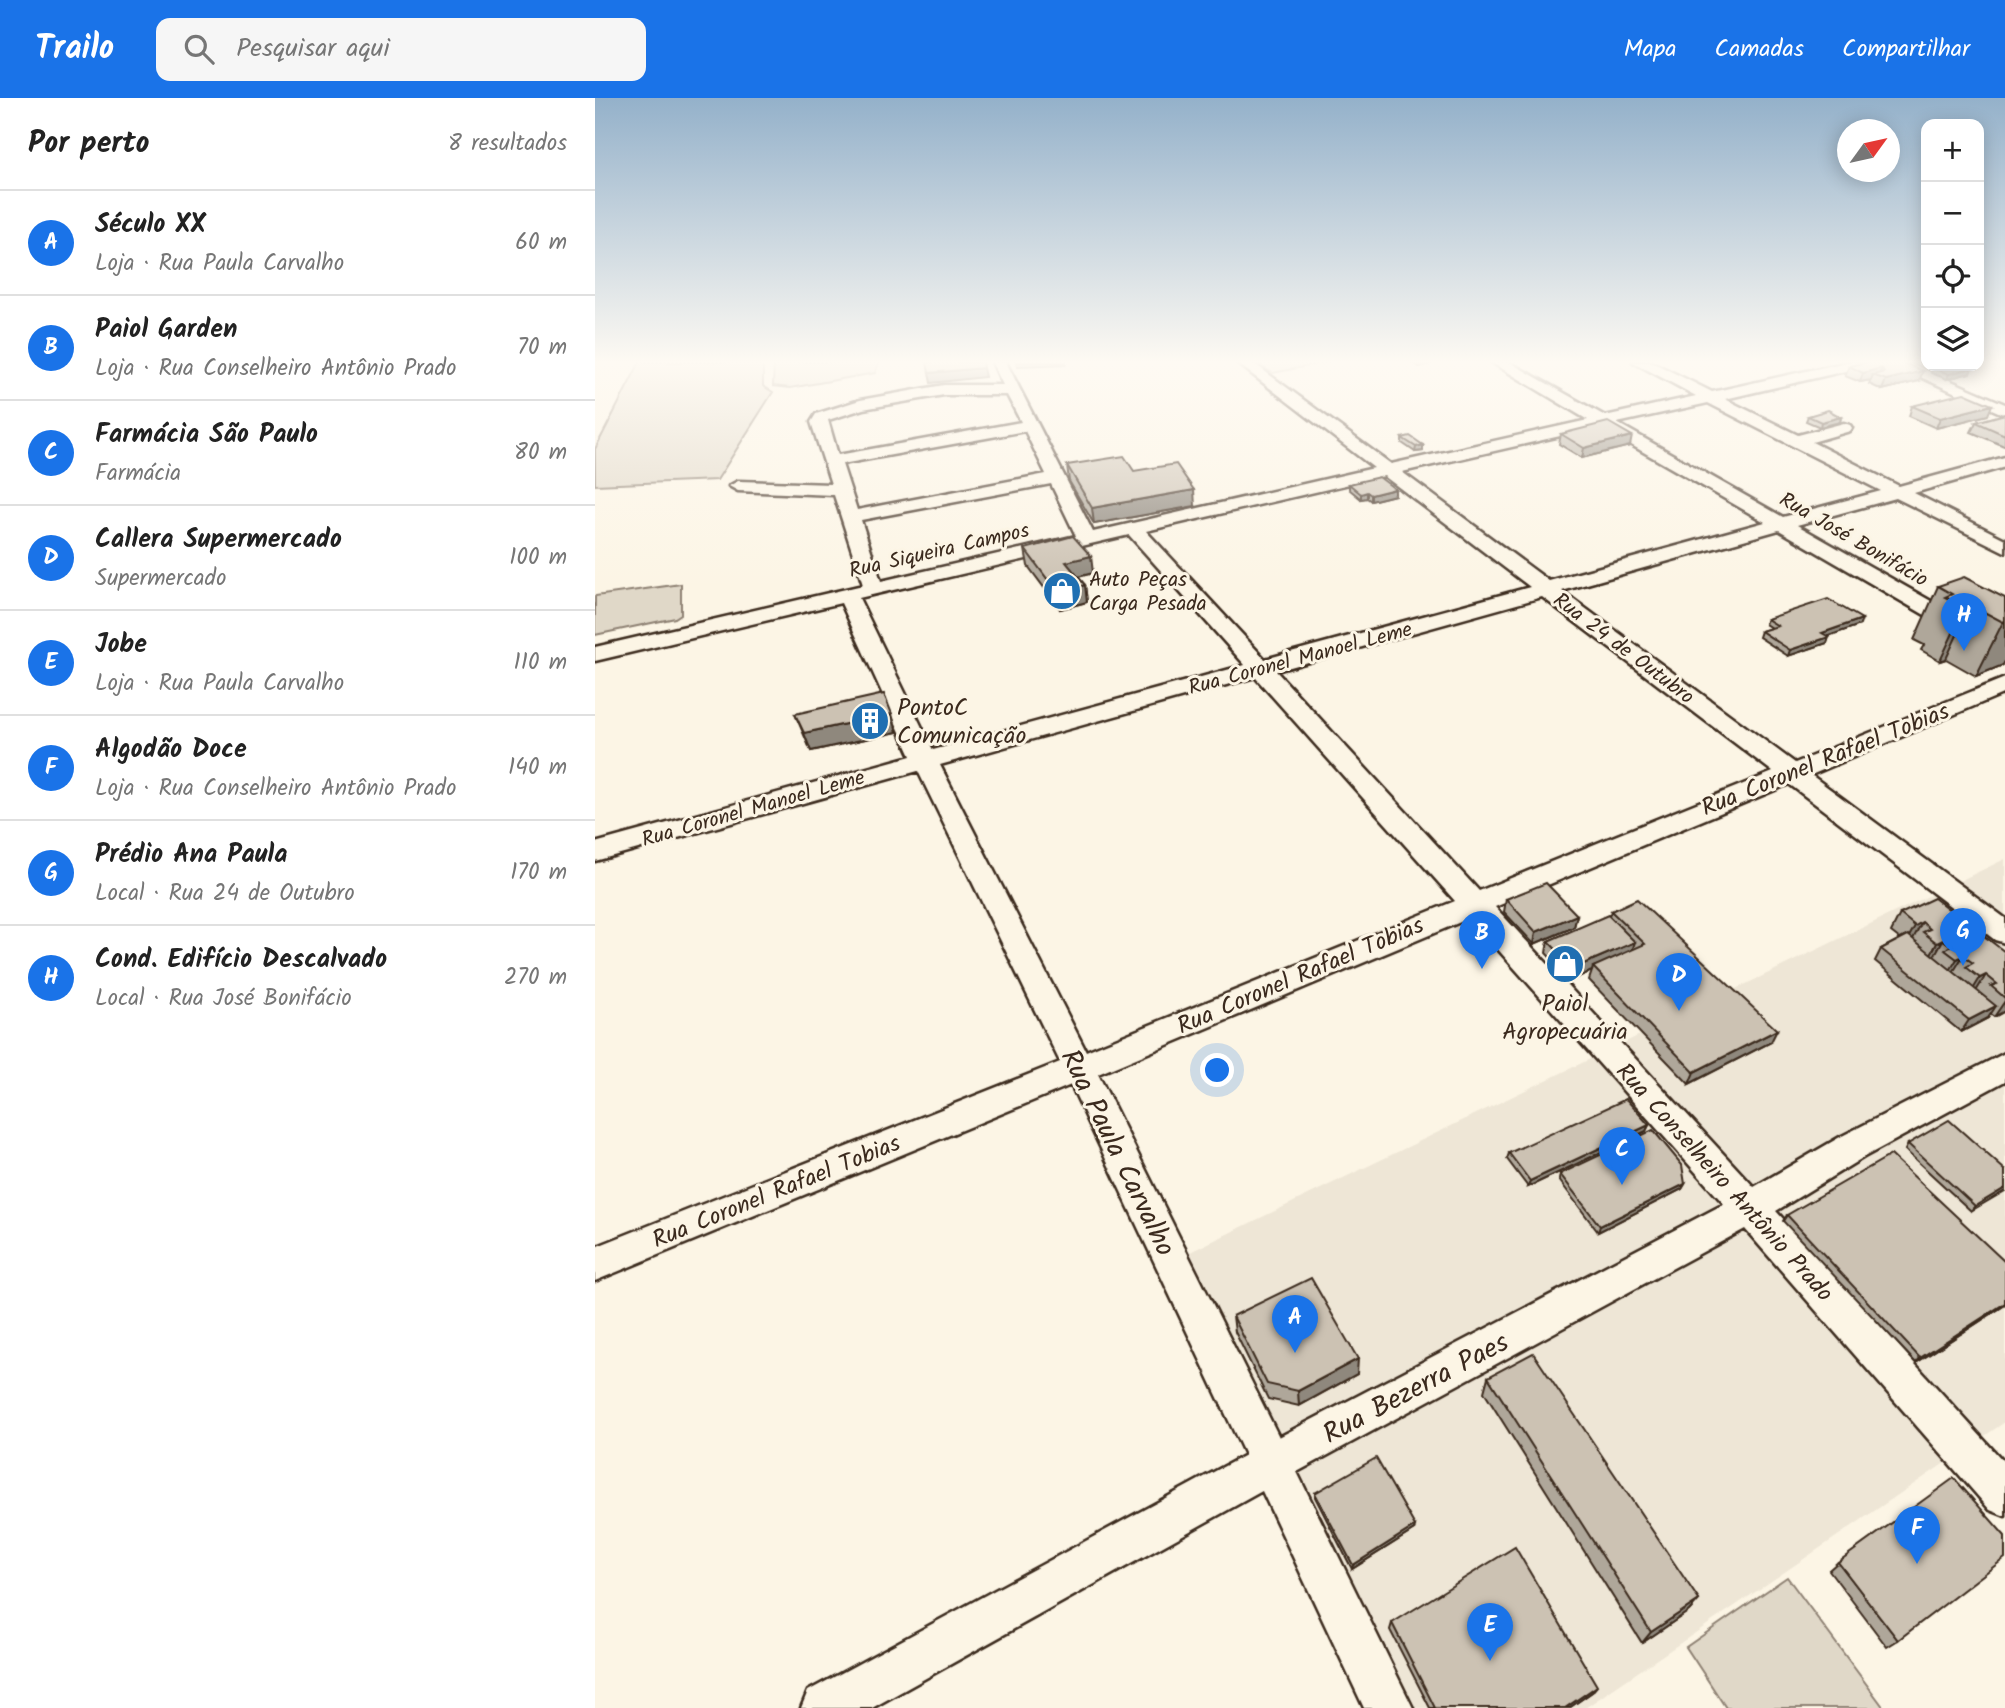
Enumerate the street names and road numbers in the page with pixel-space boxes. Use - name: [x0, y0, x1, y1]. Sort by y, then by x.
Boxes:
- street label: Rua José Bonifácio: [1773, 484, 1934, 596]
- street label: Rua Siqueira Campos: [846, 515, 1033, 588]
- street label: Rua 24 de Outubro: [1545, 585, 1701, 713]
- street label: Rua Coronel Manoel Leme: [1185, 614, 1417, 705]
- street label: Rua Coronel Rafael Tobias: [1695, 693, 1956, 828]
- street label: Rua Coronel Manoel Leme: [638, 762, 869, 857]
- street label: Rua Coronel Rafael Tobias: [1171, 907, 1430, 1046]
- street label: Rua Paula Carvalho: [1047, 1042, 1186, 1264]
- street label: Rua Conselheiro Antônio Prado: [1610, 1057, 1840, 1307]
- street label: Rua Coronel Rafael Tobias: [646, 1125, 907, 1260]
- street label: Rua Bezerra Paes: [1315, 1321, 1517, 1457]

